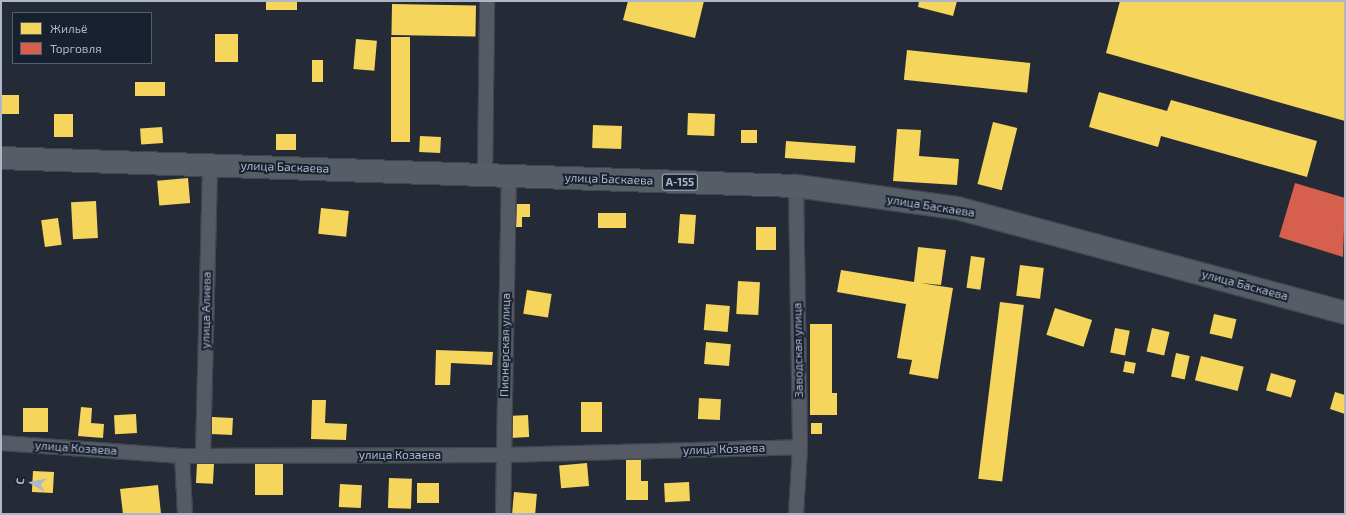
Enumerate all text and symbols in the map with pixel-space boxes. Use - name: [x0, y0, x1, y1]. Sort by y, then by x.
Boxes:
- legend: [12, 12, 152, 64]
- text: Жильё: [50, 21, 87, 35]
- text: Торговля: [50, 41, 102, 55]
- street label: улица Баскаева: [240, 158, 330, 176]
- street label: улица Баскаева: [564, 170, 654, 188]
- road number: А-155: [661, 173, 699, 191]
- street label: улица Баскаева: [886, 192, 976, 220]
- street label: улица Баскаева: [1200, 267, 1290, 303]
- street label: улица Алиева: [198, 271, 214, 349]
- street label: Пионерская улица: [497, 293, 513, 397]
- street label: Заводская улица: [790, 302, 806, 398]
- street label: улица Козаева: [34, 438, 118, 458]
- street label: улица Козаева: [683, 440, 765, 458]
- street label: улица Козаева: [359, 448, 441, 462]
- north arrow: [12, 463, 52, 503]
- text: С: [13, 477, 27, 485]

